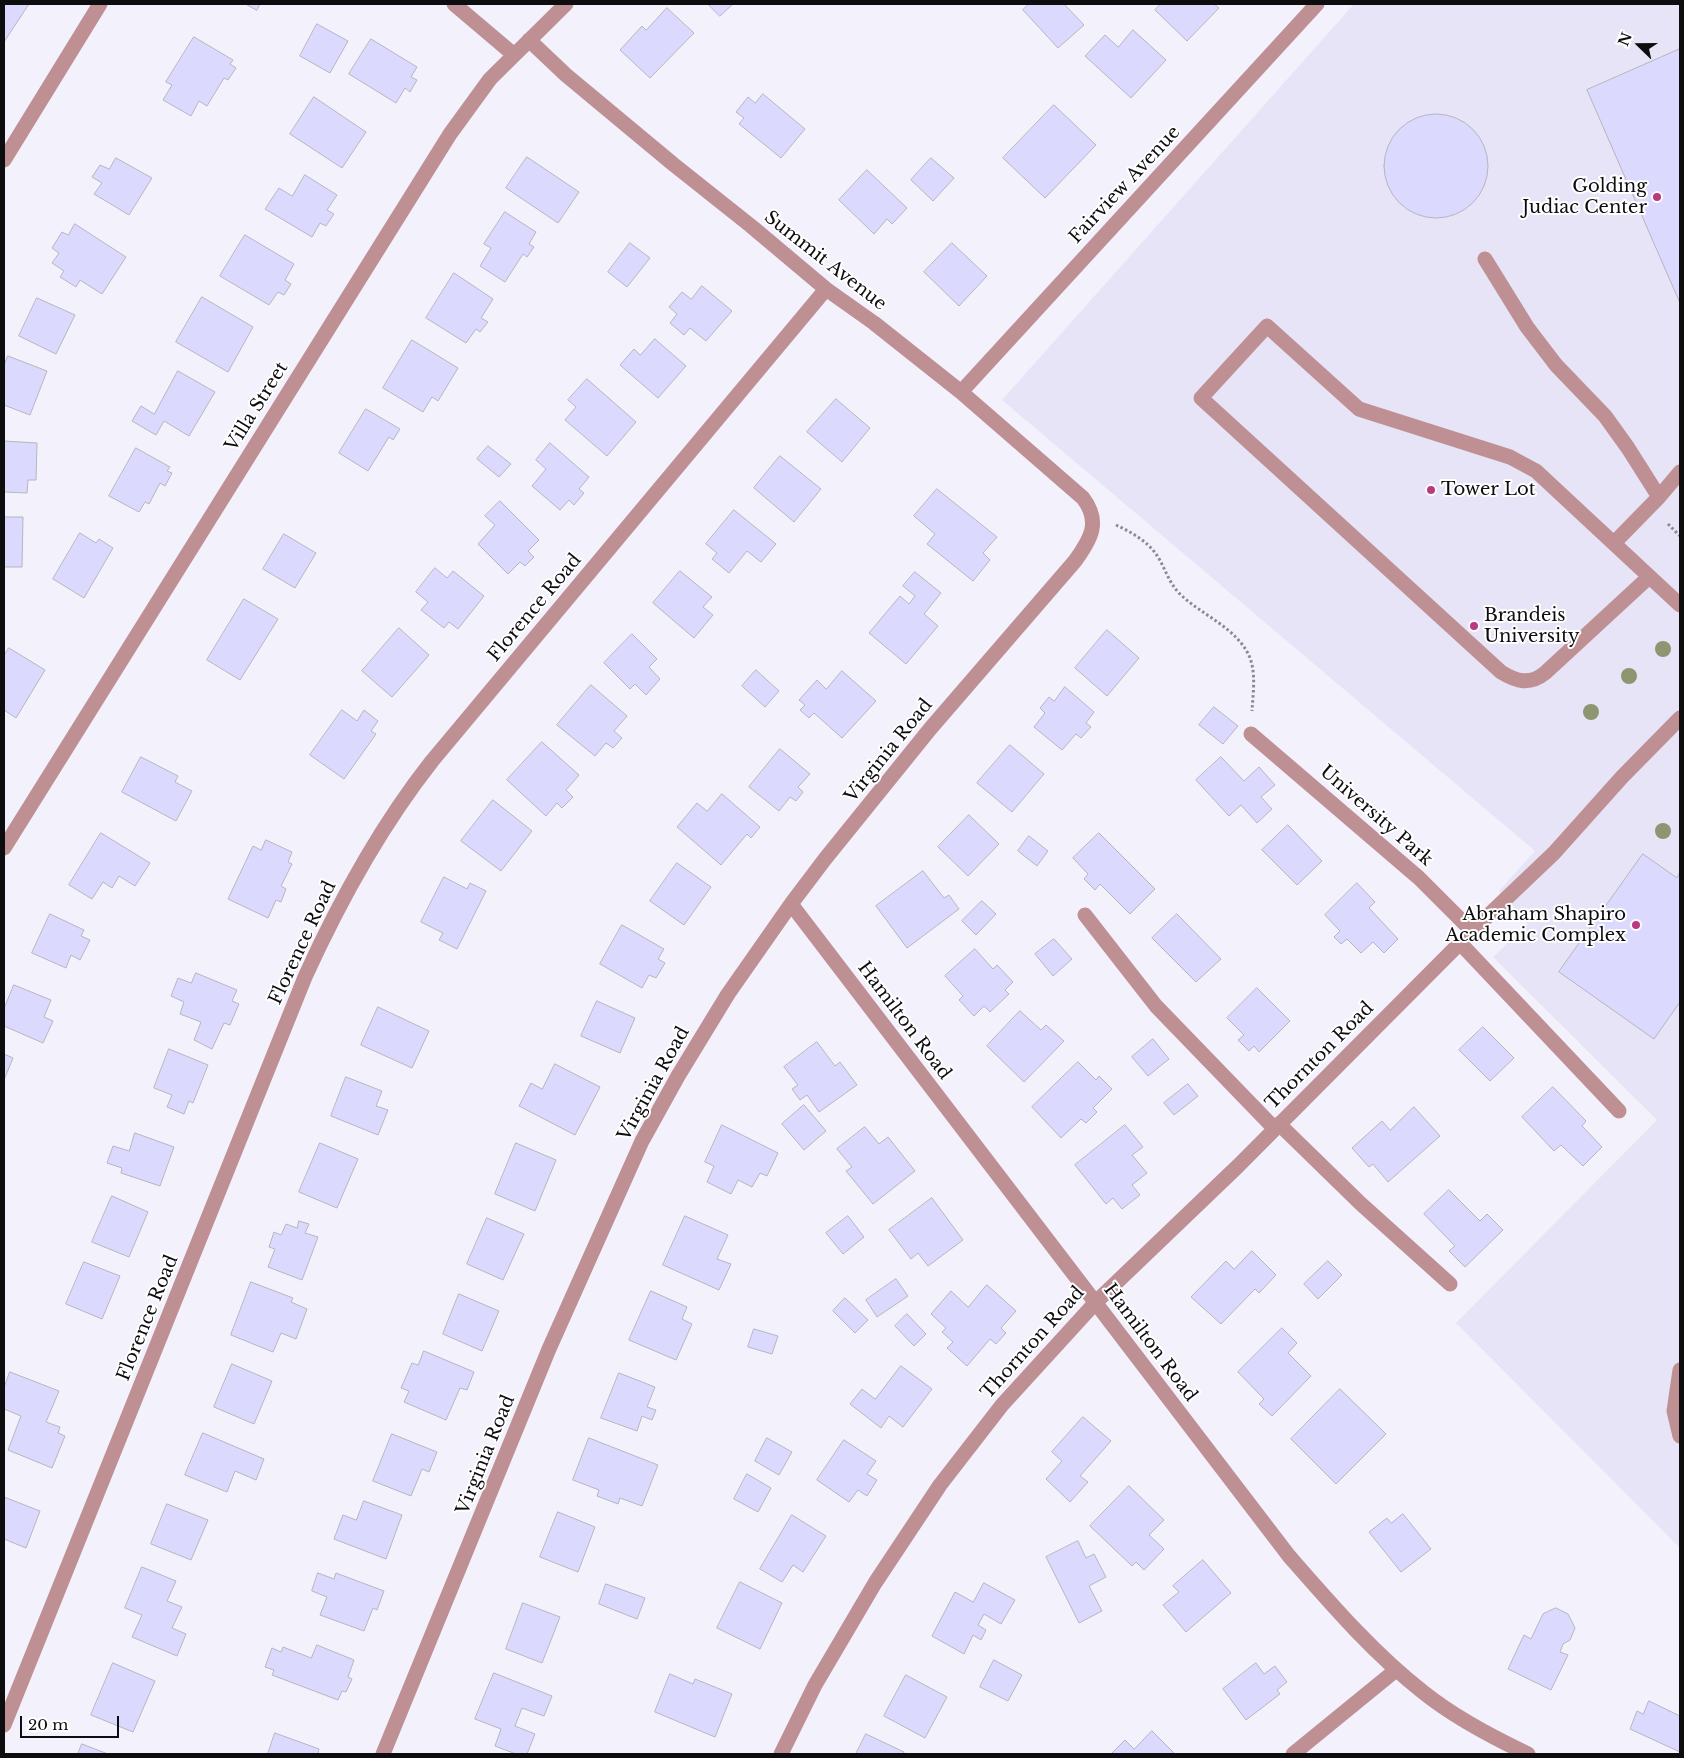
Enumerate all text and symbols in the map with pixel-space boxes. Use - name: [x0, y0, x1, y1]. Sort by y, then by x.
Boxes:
- north arrow: [1614, 20, 1664, 70]
- text: N: [1614, 30, 1636, 49]
- street label: Fairview Avenue: [1065, 122, 1185, 248]
- place label: Golding Judiac Center: [1522, 176, 1647, 218]
- marker: Golding Judiac Center: [1651, 191, 1663, 203]
- street label: Summit Avenue: [760, 207, 890, 315]
- street label: Villa Street: [221, 358, 293, 456]
- place label: Tower Lot: [1441, 479, 1536, 501]
- marker: Tower Lot: [1425, 484, 1437, 496]
- street label: Florence Road: [484, 550, 586, 666]
- place label: Brandeis University: [1484, 605, 1579, 648]
- marker: Brandeis University: [1468, 620, 1480, 632]
- street label: Virginia Road: [841, 695, 937, 807]
- street label: University Park: [1315, 761, 1437, 871]
- street label: Florence Road: [265, 878, 341, 1008]
- place label: Abraham Shapiro Academic Complex: [1445, 904, 1626, 946]
- marker: Abraham Shapiro Academic Complex: [1630, 919, 1642, 931]
- street label: Hamilton Road: [853, 958, 955, 1084]
- street label: Thornton Road: [1262, 998, 1378, 1114]
- street label: Virginia Road: [614, 1023, 694, 1145]
- street label: Florence Road: [113, 1252, 183, 1384]
- street label: Hamilton Road: [1099, 1280, 1201, 1406]
- street label: Thornton Road: [977, 1282, 1089, 1404]
- street label: Virginia Road: [452, 1392, 520, 1518]
- scale bar: [22, 1706, 121, 1738]
- text: 20 m: [28, 1715, 68, 1734]

